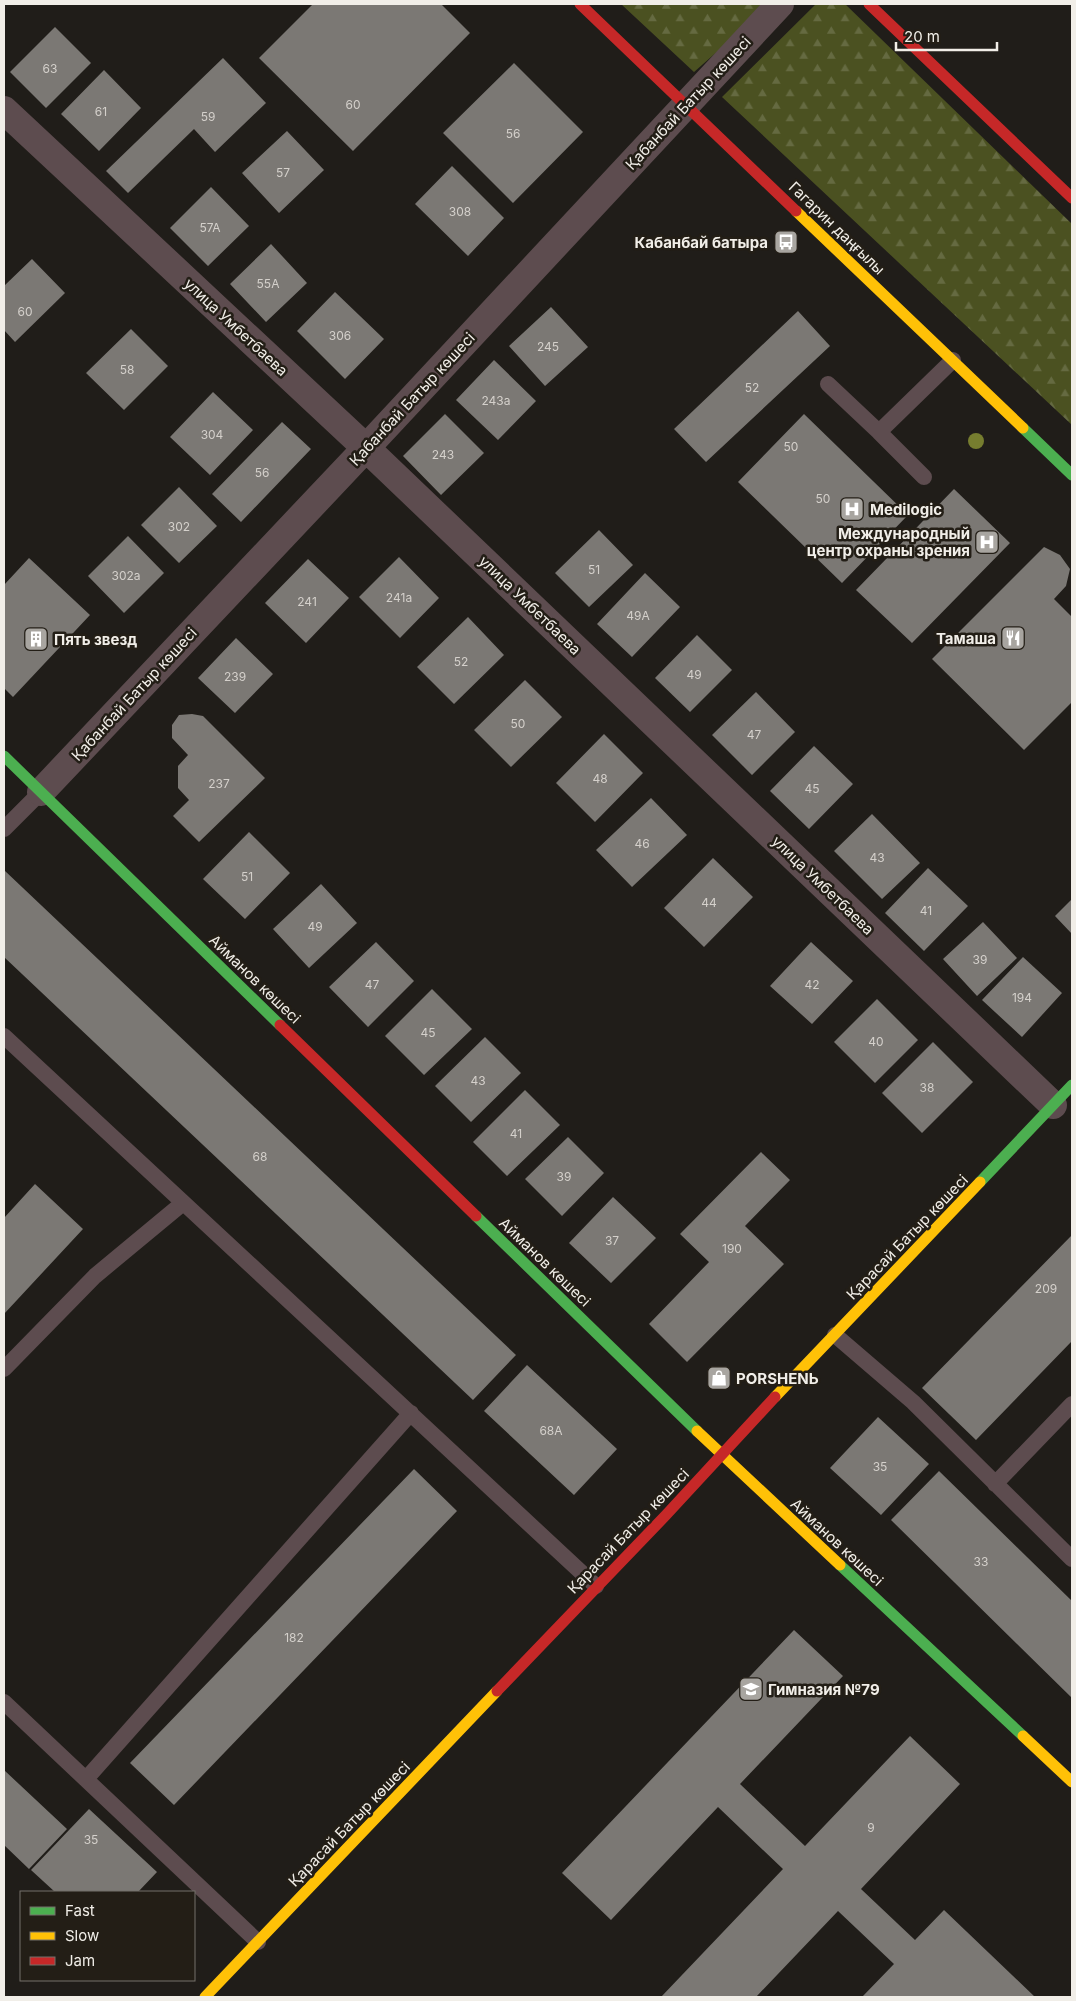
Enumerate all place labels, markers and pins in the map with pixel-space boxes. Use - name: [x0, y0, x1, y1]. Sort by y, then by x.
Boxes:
- bus stop icon: Кабанбай батыра: [773, 229, 799, 255]
- place label: Кабанбай батыра: [635, 233, 768, 252]
- hospital icon: Medilogic: [839, 496, 865, 522]
- place label: Medilogic: [870, 500, 942, 519]
- place label: Международный центр охраны зрения: [807, 524, 970, 560]
- hospital icon: Международный центр охраны зрения: [974, 529, 1000, 555]
- restaurant icon: Тамаша: [1000, 625, 1026, 651]
- building icon: Пять звезд: [23, 626, 49, 652]
- place label: Тамаша: [936, 629, 996, 648]
- place label: Пять звезд: [54, 630, 137, 649]
- shop icon: PORSHENЬ: [706, 1365, 732, 1391]
- place label: PORSHENЬ: [736, 1369, 819, 1388]
- school or university icon: Гимназия №79: [738, 1676, 764, 1702]
- place label: Гимназия №79: [768, 1680, 880, 1699]

